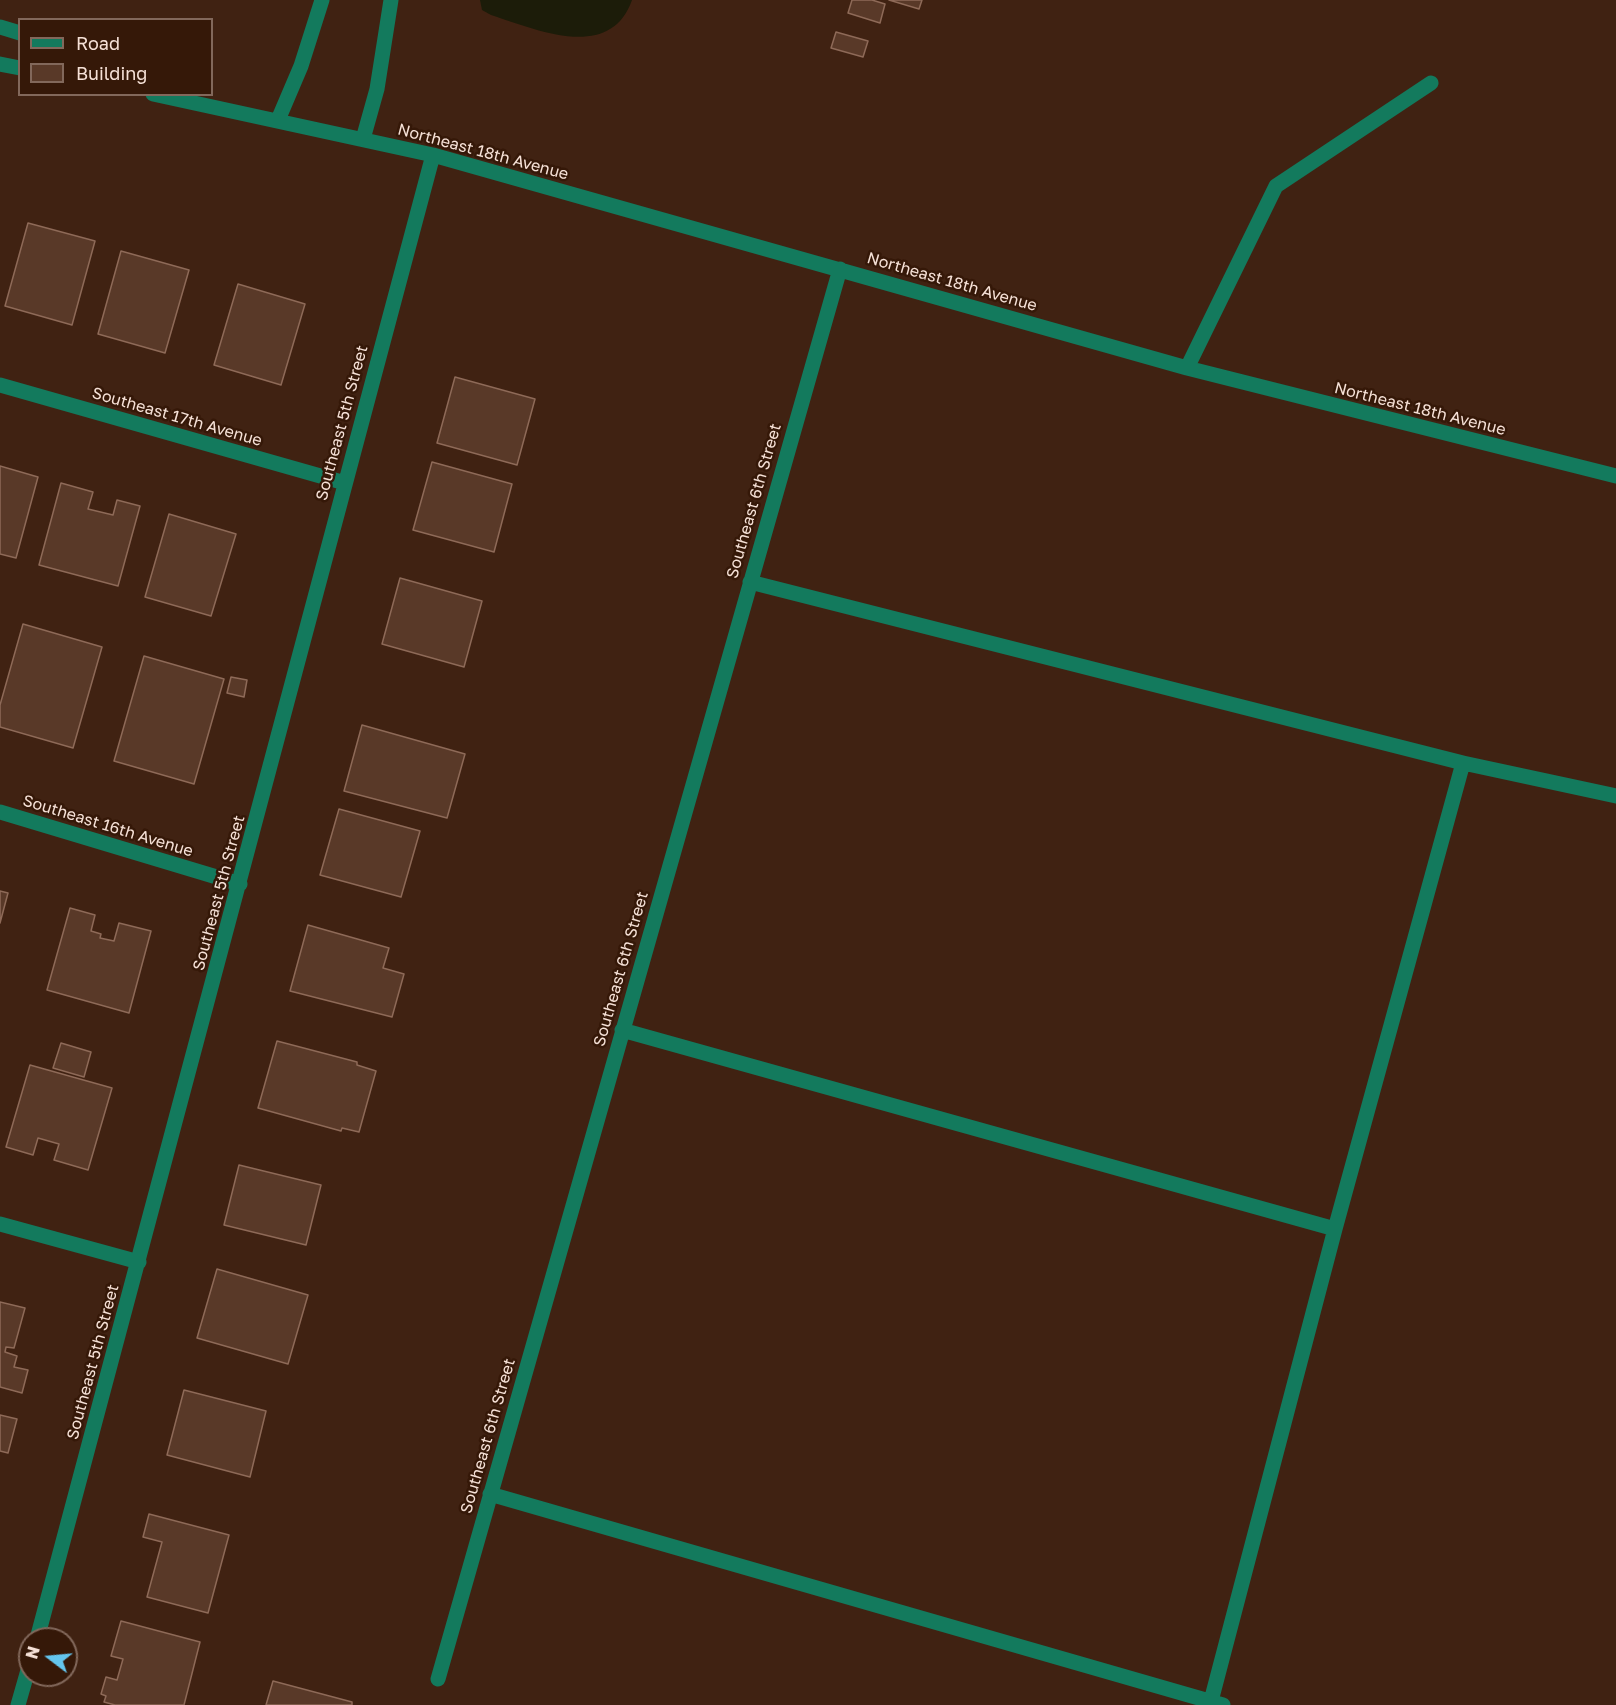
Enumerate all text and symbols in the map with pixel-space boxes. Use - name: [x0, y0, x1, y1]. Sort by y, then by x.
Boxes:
- legend: [18, 18, 213, 96]
- text: Road: [76, 32, 120, 54]
- text: Building: [76, 62, 147, 84]
- street label: Northeast 18th Avenue: [396, 120, 570, 184]
- street label: Northeast 18th Avenue: [865, 249, 1039, 315]
- street label: Southeast 5th Street: [312, 343, 372, 503]
- street label: Northeast 18th Avenue: [1332, 378, 1508, 440]
- street label: Southeast 17th Avenue: [90, 384, 264, 450]
- street label: Southeast 6th Street: [723, 421, 785, 581]
- street label: Southeast 16th Avenue: [21, 791, 195, 861]
- street label: Southeast 5th Street: [189, 813, 249, 973]
- street label: Southeast 6th Street: [590, 889, 652, 1049]
- street label: Southeast 5th Street: [63, 1282, 123, 1442]
- street label: Southeast 6th Street: [457, 1356, 519, 1516]
- north arrow: [18, 1627, 78, 1687]
- text: N: [21, 1644, 44, 1661]

